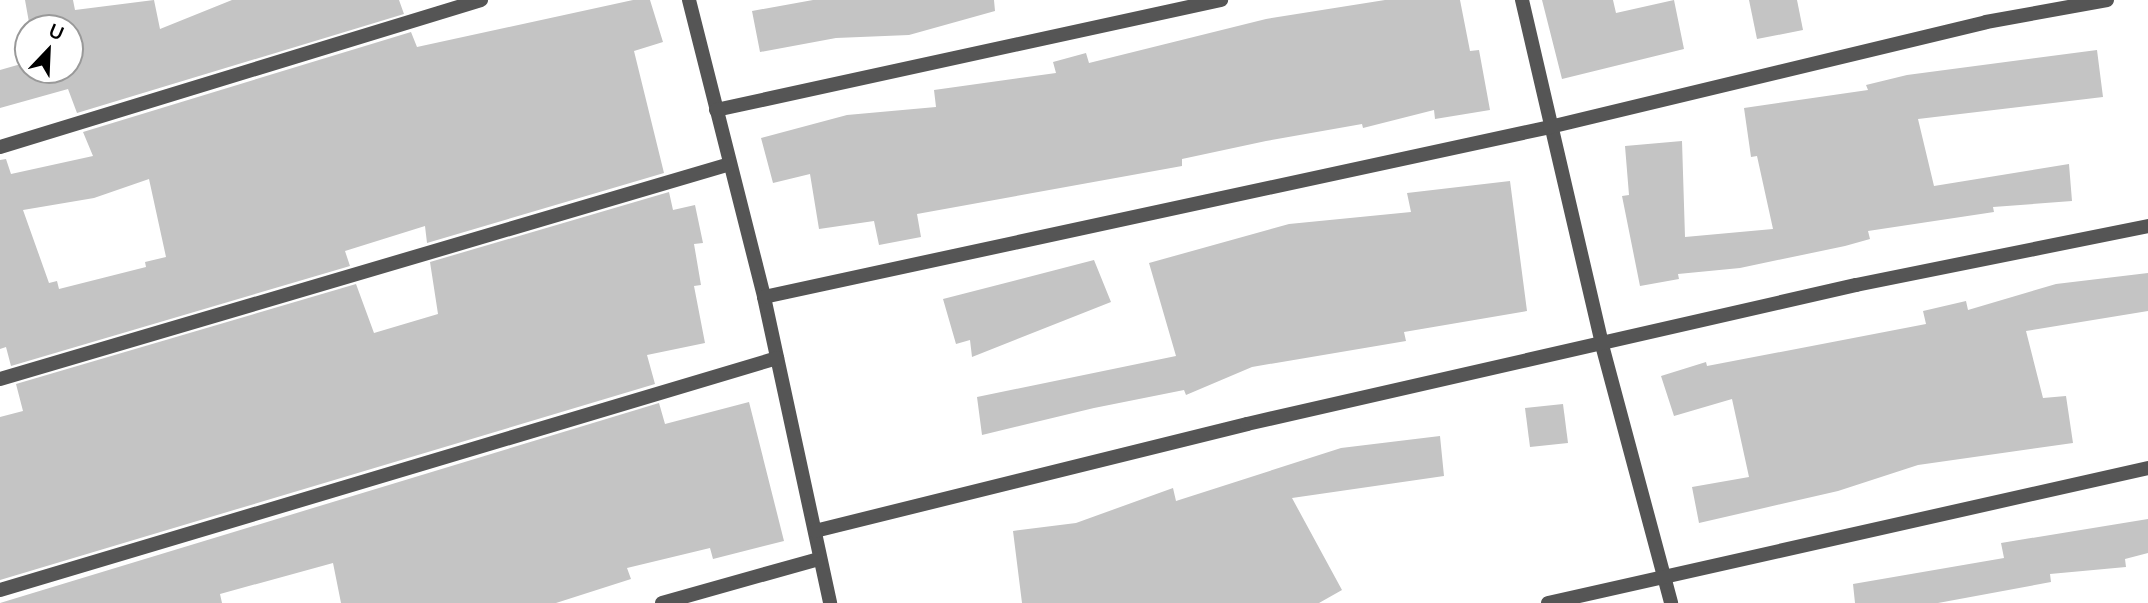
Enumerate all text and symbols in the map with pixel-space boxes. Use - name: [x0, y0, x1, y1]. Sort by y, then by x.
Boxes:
- north arrow: [14, 14, 84, 84]
- text: U: [45, 18, 68, 45]

